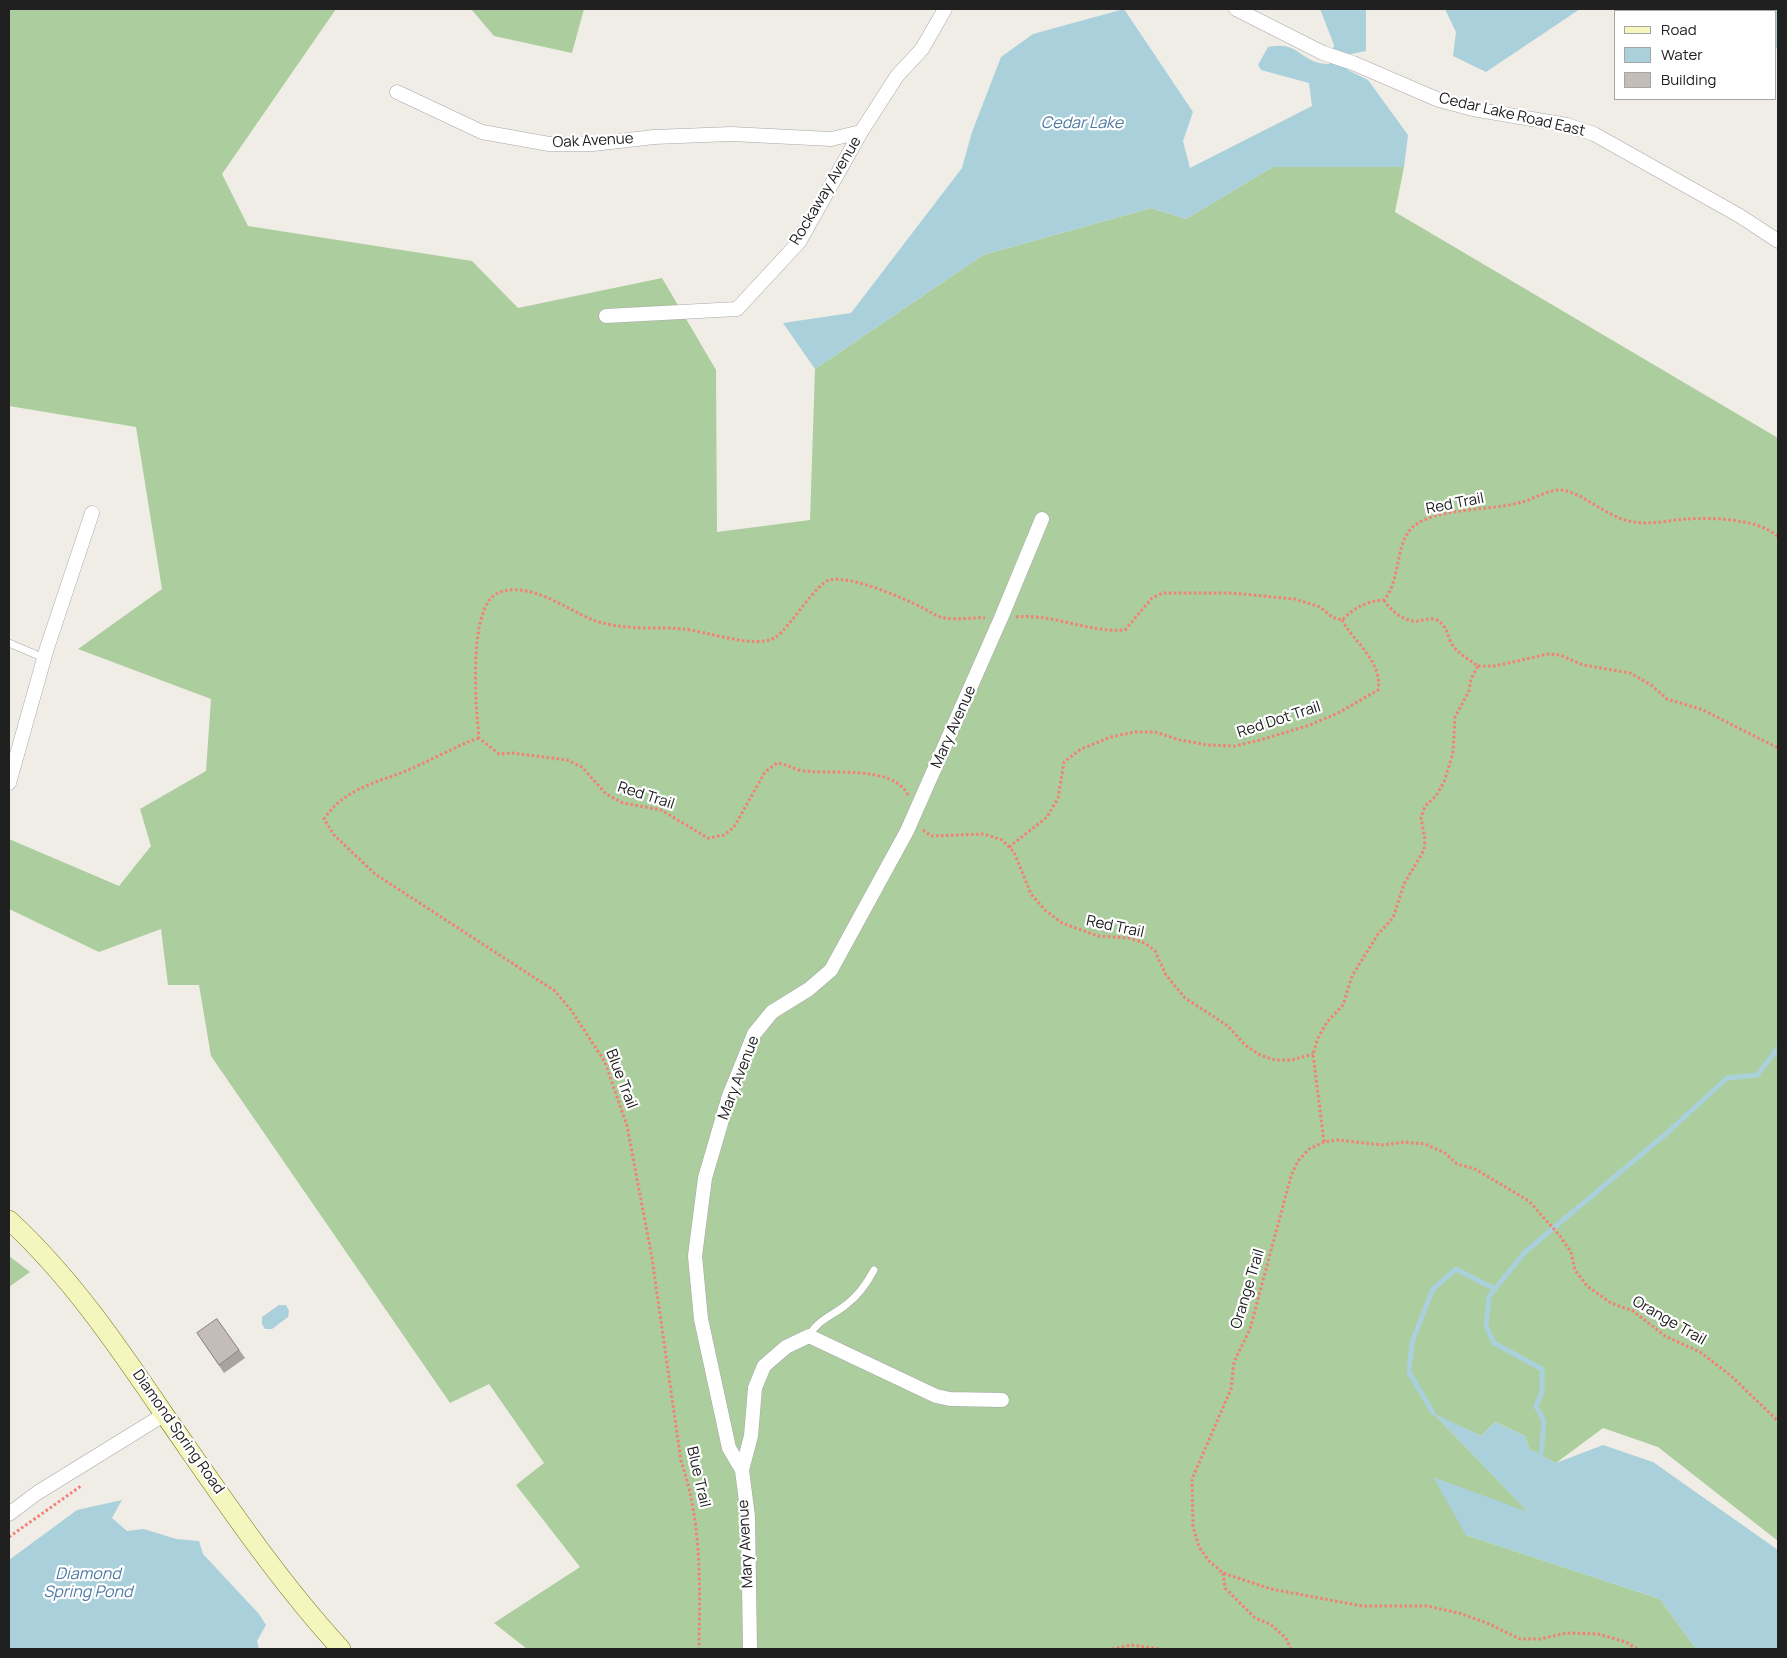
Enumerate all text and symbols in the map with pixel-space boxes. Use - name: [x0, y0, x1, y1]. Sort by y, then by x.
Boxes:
- legend: [1614, 10, 1777, 100]
- text: Road: [1661, 19, 1697, 40]
- text: Water: [1661, 44, 1703, 65]
- text: Building: [1661, 69, 1716, 90]
- street label: Cedar Lake Road East: [1437, 89, 1587, 141]
- water label: Cedar Lake: [1041, 114, 1123, 134]
- street label: Oak Avenue: [552, 130, 634, 152]
- street label: Rockaway Avenue: [787, 134, 865, 248]
- street label: Red Trail: [1424, 490, 1486, 518]
- street label: Mary Avenue: [928, 683, 980, 771]
- street label: Red Dot Trail: [1235, 698, 1323, 742]
- street label: Red Trail: [615, 778, 677, 814]
- street label: Red Trail: [1084, 912, 1146, 942]
- street label: Mary Avenue: [715, 1033, 763, 1123]
- street label: Blue Trail: [601, 1047, 641, 1111]
- street label: Orange Trail: [1227, 1247, 1269, 1331]
- street label: Orange Trail: [1629, 1293, 1709, 1349]
- street label: Diamond Spring Road: [128, 1366, 228, 1498]
- street label: Blue Trail: [682, 1445, 714, 1509]
- street label: Mary Avenue: [735, 1499, 757, 1589]
- water label: Diamond Spring Pond: [43, 1565, 133, 1603]

